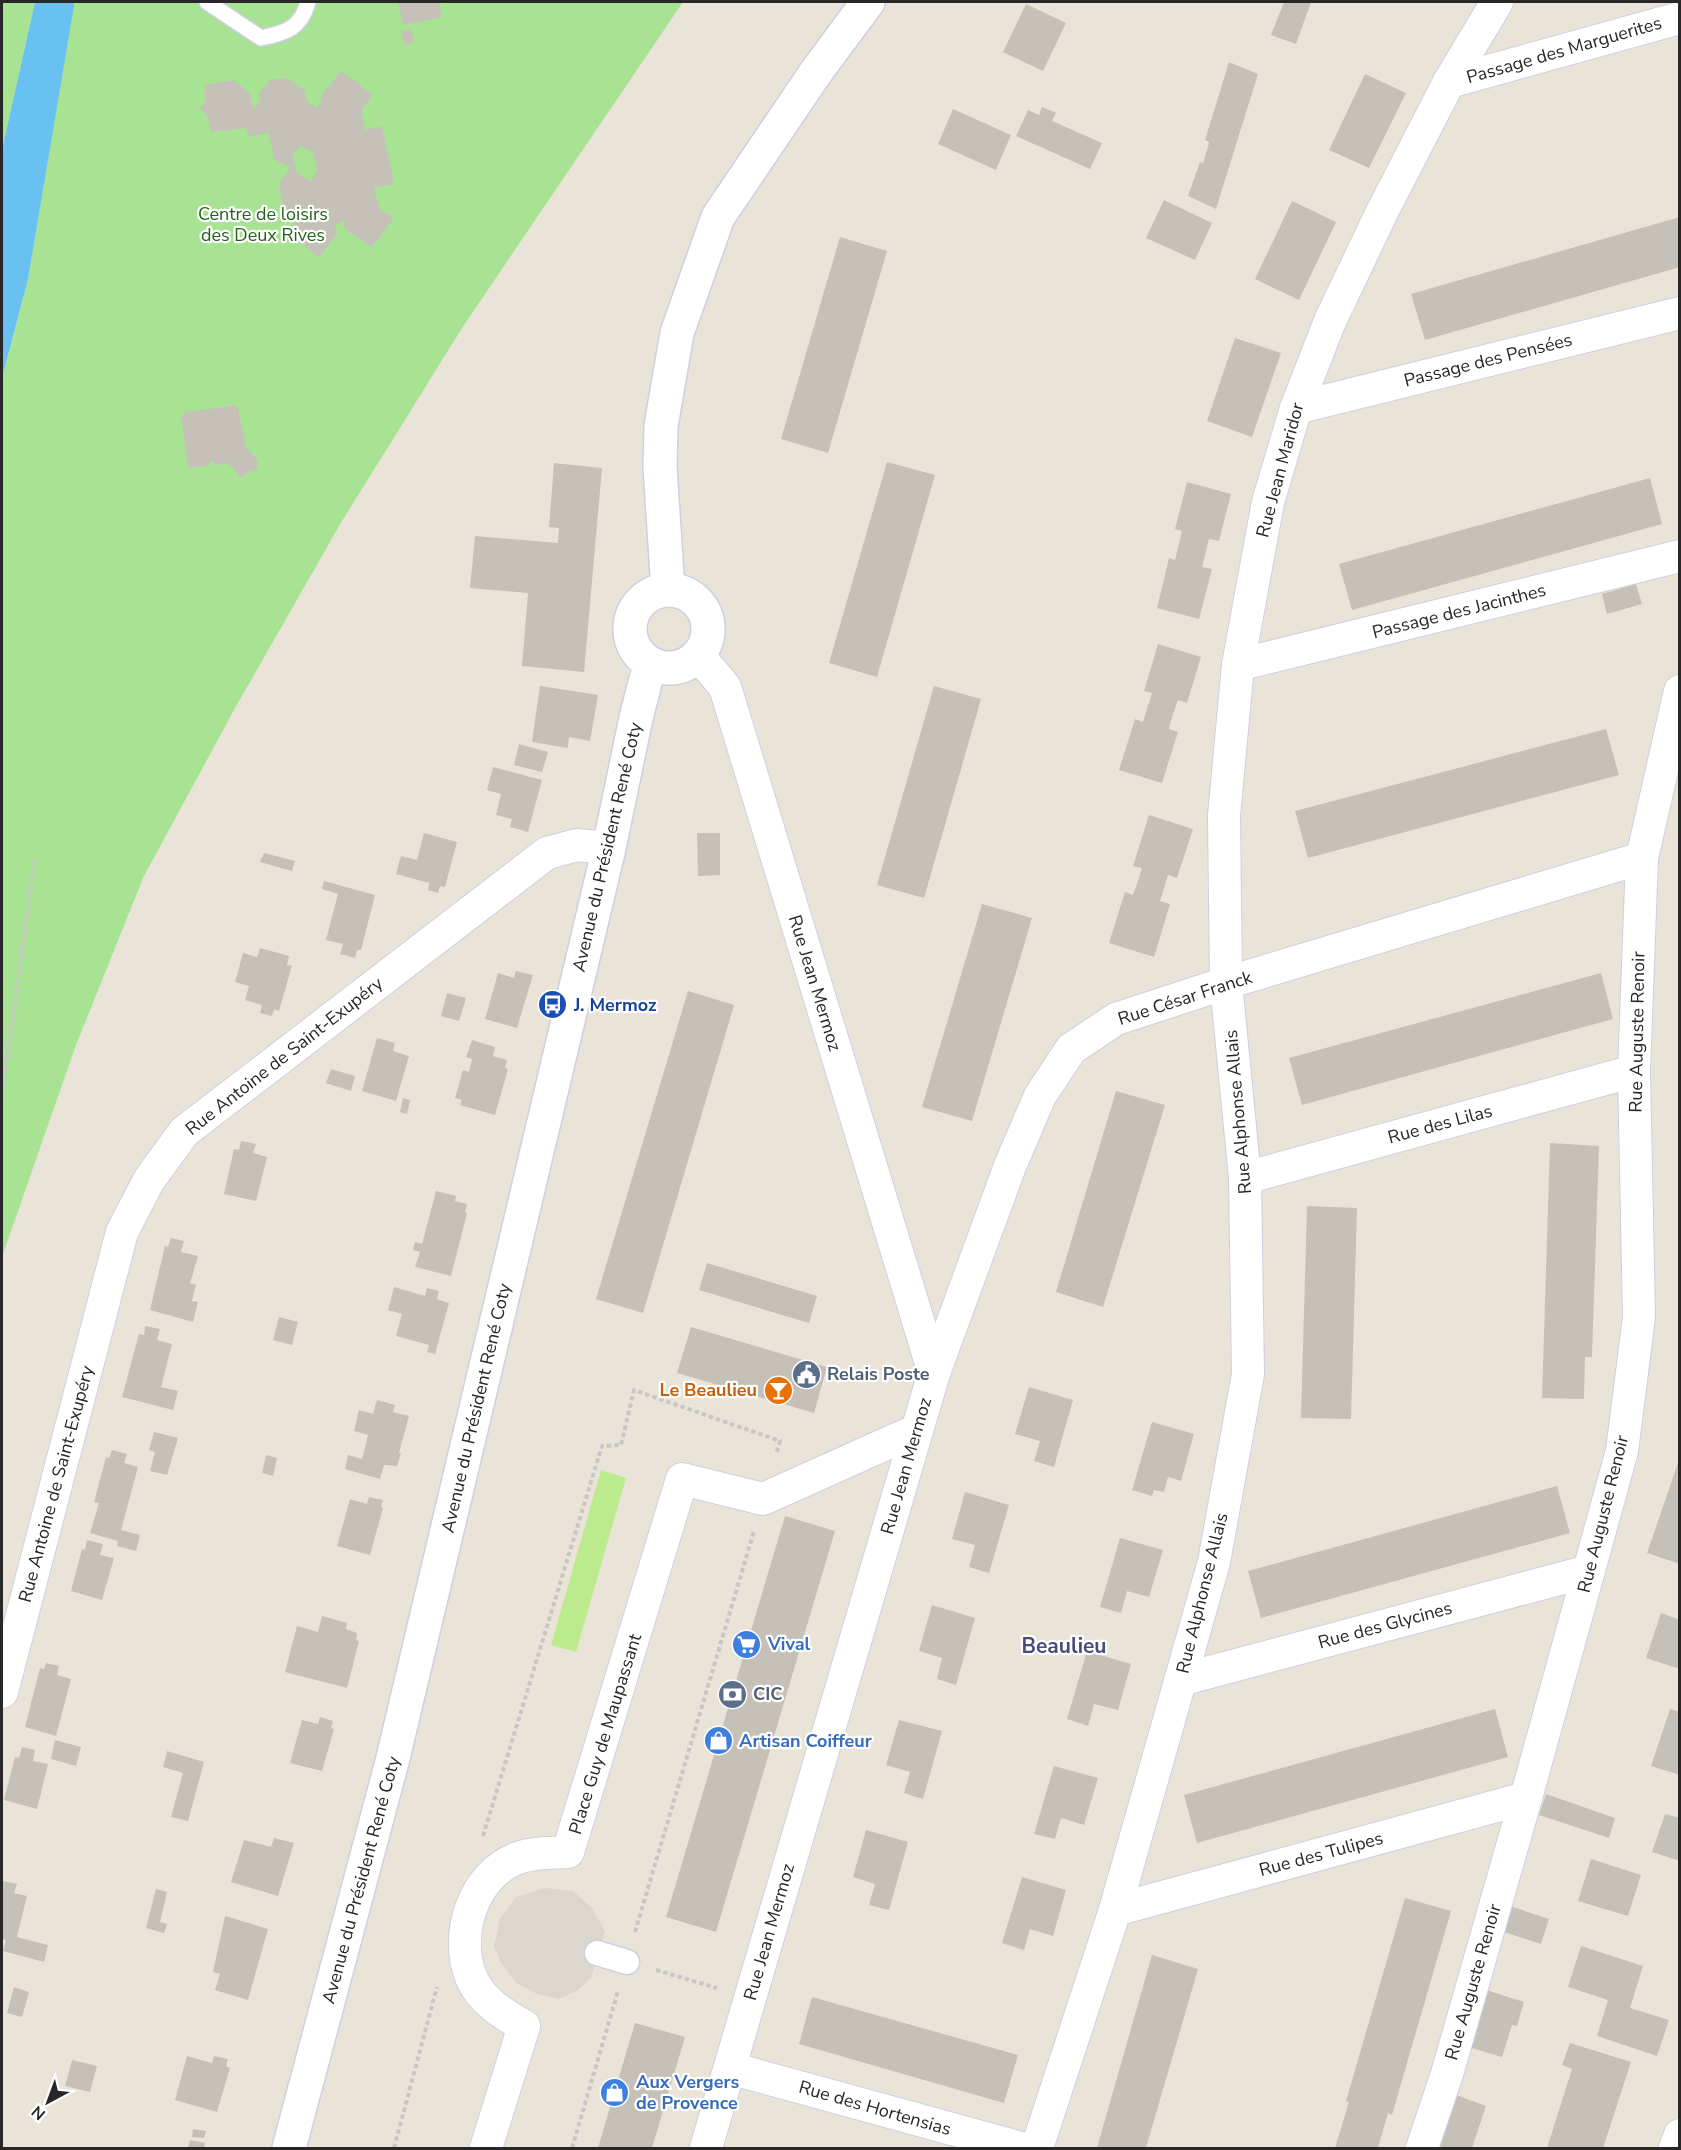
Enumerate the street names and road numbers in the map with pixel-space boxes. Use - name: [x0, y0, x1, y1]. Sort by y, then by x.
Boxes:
- street label: Passage des Marguerites: [1464, 11, 1664, 89]
- street label: Passage des Pensées: [1401, 327, 1575, 393]
- street label: Rue Jean Maridor: [1250, 399, 1310, 540]
- street label: Passage des Jacinthes: [1370, 578, 1548, 644]
- street label: Avenue du Président René Coty: [567, 719, 648, 974]
- street label: Rue Jean Mermoz: [783, 912, 847, 1054]
- street label: Rue Auguste Renoir: [1624, 951, 1650, 1113]
- street label: Rue César Franck: [1115, 965, 1256, 1031]
- street label: Rue Antoine de Saint-Exupéry: [180, 971, 388, 1141]
- street label: Rue Alphonse Allais: [1219, 1029, 1257, 1195]
- street label: Rue des Lilas: [1385, 1099, 1495, 1149]
- street label: Avenue du Président René Coty: [436, 1280, 517, 1535]
- street label: Rue Antoine de Saint-Exupéry: [13, 1362, 99, 1605]
- street label: Rue Jean Mermoz: [875, 1395, 937, 1537]
- street label: Rue Auguste Renoir: [1572, 1432, 1634, 1595]
- street label: Rue Alphonse Allais: [1170, 1510, 1234, 1676]
- street label: Rue des Glycines: [1315, 1596, 1455, 1654]
- street label: Place Guy de Maupassant: [563, 1630, 647, 1837]
- street label: Avenue du Président René Coty: [316, 1753, 406, 2006]
- street label: Rue des Tulipes: [1256, 1826, 1386, 1882]
- street label: Rue Jean Mermoz: [738, 1861, 800, 2003]
- street label: Rue Auguste Renoir: [1439, 1901, 1507, 2063]
- street label: Rue des Hortensias: [796, 2075, 954, 2141]

